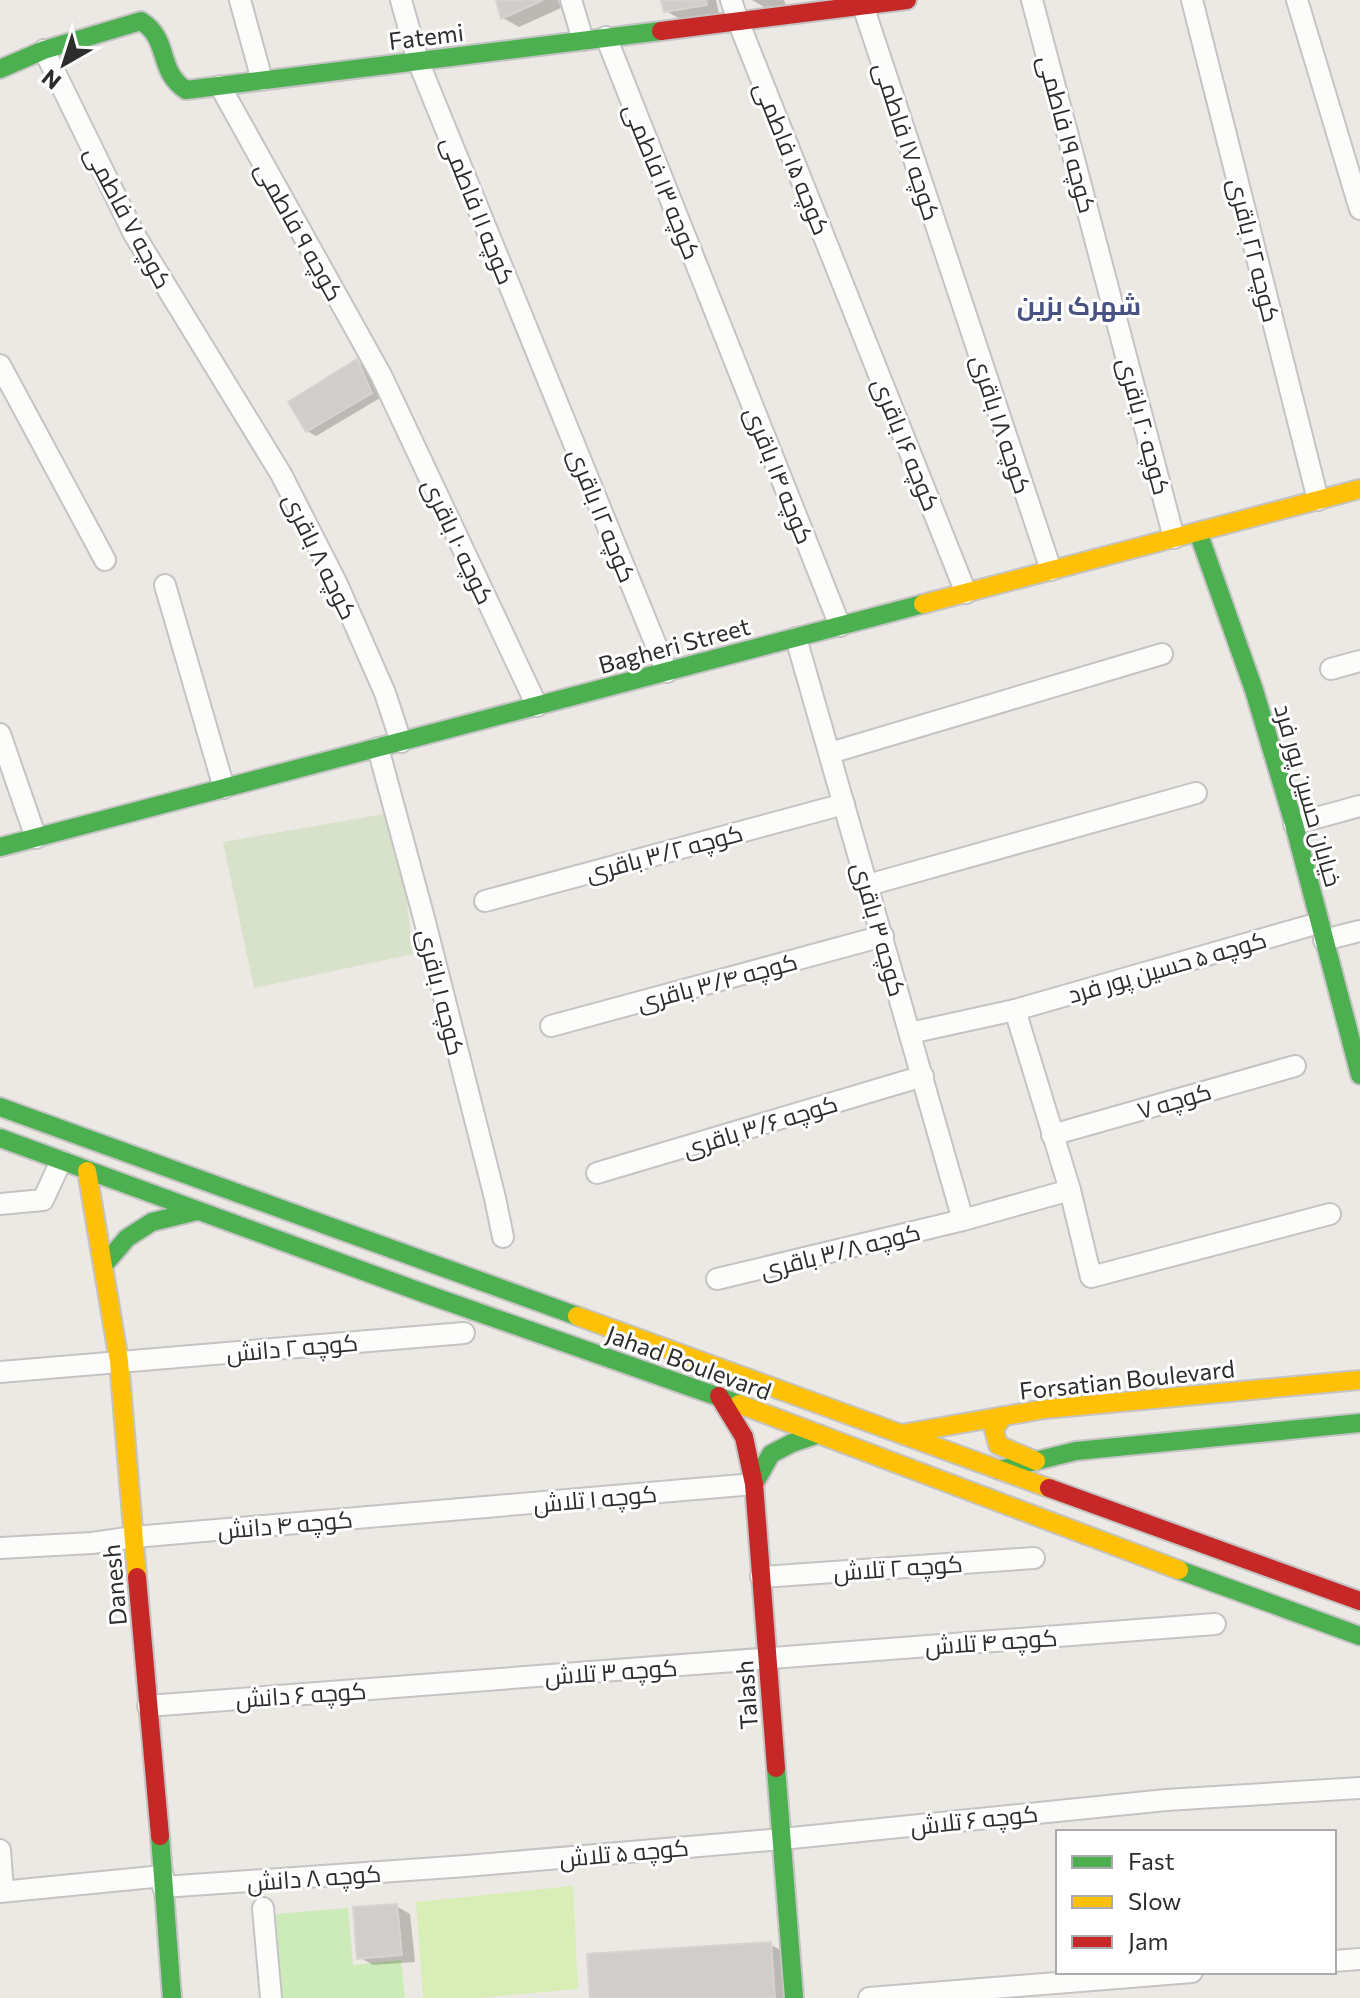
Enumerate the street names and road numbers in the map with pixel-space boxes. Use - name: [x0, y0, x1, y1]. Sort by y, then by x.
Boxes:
- street label: Fatemi: [387, 17, 465, 55]
- street label: کوچه ۱۹ فاطمی: [1030, 52, 1103, 217]
- street label: کوچه ۱۷ فاطمی: [866, 58, 947, 225]
- street label: کوچه ۱۵ فاطمی: [746, 77, 837, 240]
- street label: کوچه ۱۳ فاطمی: [616, 99, 708, 264]
- street label: کوچه ۱۱ فاطمی: [433, 132, 522, 289]
- street label: کوچه ۷ فاطمی: [77, 141, 179, 295]
- street label: کوچه ۹ فاطمی: [247, 156, 350, 307]
- street label: کوچه ۲۲ باقری: [1220, 175, 1287, 326]
- street label: کوچه ۱۸ باقری: [963, 351, 1038, 498]
- street label: کوچه ۲۰ باقری: [1110, 354, 1177, 498]
- street label: کوچه ۱۶ باقری: [864, 373, 947, 516]
- street label: کوچه ۱۴ باقری: [737, 402, 821, 549]
- street label: کوچه ۱۲ باقری: [560, 444, 643, 587]
- street label: کوچه ۱۰ باقری: [415, 473, 501, 610]
- street label: کوچه ۸ باقری: [275, 488, 364, 625]
- street label: Bagheri Street: [595, 611, 753, 679]
- street label: خیابان حسین پور فرد: [1266, 700, 1349, 890]
- street label: کوچه ۳/۲ باقری: [582, 817, 747, 890]
- street label: کوچه ۳ باقری: [844, 859, 913, 1000]
- street label: کوچه ۵ حسین پور فرد: [1064, 924, 1271, 1011]
- street label: کوچه ۱ باقری: [409, 926, 472, 1059]
- street label: کوچه ۳/۴ باقری: [634, 946, 801, 1019]
- street label: کوچه ۷: [1134, 1076, 1215, 1127]
- street label: کوچه ۳/۶ باقری: [679, 1088, 842, 1165]
- street label: کوچه ۳/۸ باقری: [757, 1216, 924, 1287]
- street label: Jahad Boulevard: [602, 1319, 776, 1405]
- street label: کوچه ۲ دانش: [225, 1327, 359, 1370]
- street label: Forsatian Boulevard: [1018, 1353, 1236, 1405]
- street label: کوچه ۱ تلاش: [532, 1478, 658, 1521]
- street label: کوچه ۴ دانش: [216, 1504, 354, 1547]
- street label: Danesh: [96, 1543, 132, 1627]
- street label: کوچه ۲ تلاش: [832, 1548, 964, 1589]
- street label: کوچه ۴ تلاش: [924, 1622, 1058, 1663]
- street label: کوچه ۳ تلاش: [544, 1652, 679, 1693]
- street label: Talash: [729, 1659, 763, 1731]
- street label: کوچه ۶ دانش: [235, 1675, 368, 1716]
- street label: کوچه ۶ تلاش: [909, 1798, 1040, 1843]
- street label: کوچه ۵ تلاش: [558, 1832, 690, 1875]
- street label: کوچه ۸ دانش: [246, 1858, 382, 1899]

